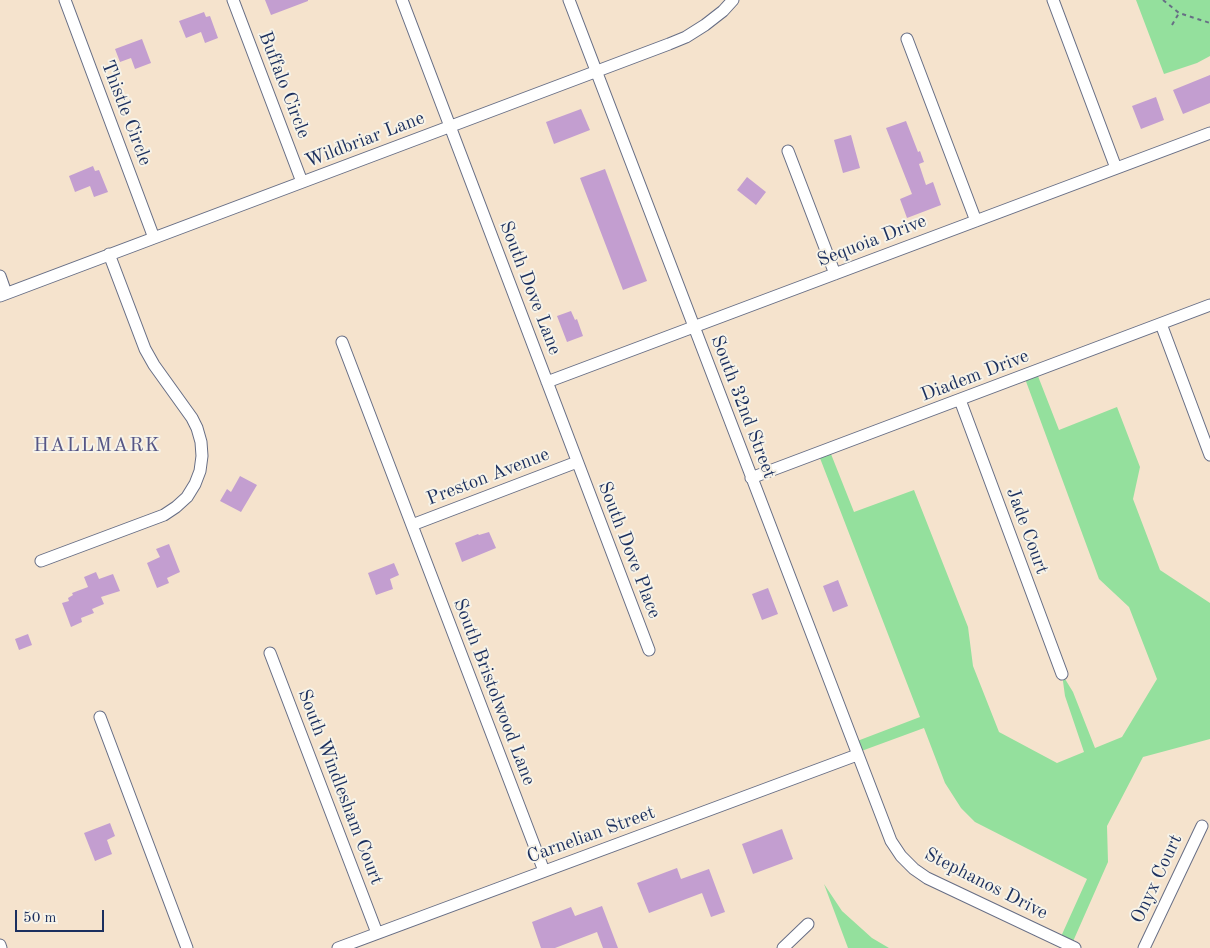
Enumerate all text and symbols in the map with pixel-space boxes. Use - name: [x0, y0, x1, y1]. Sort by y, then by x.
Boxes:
- street label: Buffalo Circle: [253, 28, 315, 142]
- street label: Thistle Circle: [95, 57, 157, 169]
- street label: Wildbriar Lane: [302, 107, 428, 173]
- street label: Sequoia Drive: [814, 210, 930, 272]
- street label: South Dove Lane: [494, 218, 566, 358]
- street label: South 32nd Street: [705, 332, 781, 482]
- street label: Diadem Drive: [918, 345, 1032, 407]
- district label: HALLMARK: [32, 434, 162, 458]
- street label: Preston Avenue: [423, 443, 553, 511]
- street label: South Dove Place: [592, 478, 666, 622]
- street label: Jade Court: [1001, 485, 1053, 577]
- street label: South Bristolwood Lane: [448, 595, 540, 789]
- street label: South Windlesham Court: [292, 686, 388, 888]
- street label: Carnelian Street: [524, 801, 658, 869]
- street label: Onyx Court: [1126, 831, 1188, 927]
- street label: Stephanos Drive: [920, 843, 1052, 925]
- scale bar: [18, 900, 106, 932]
- text: 50 m: [23, 911, 57, 926]

